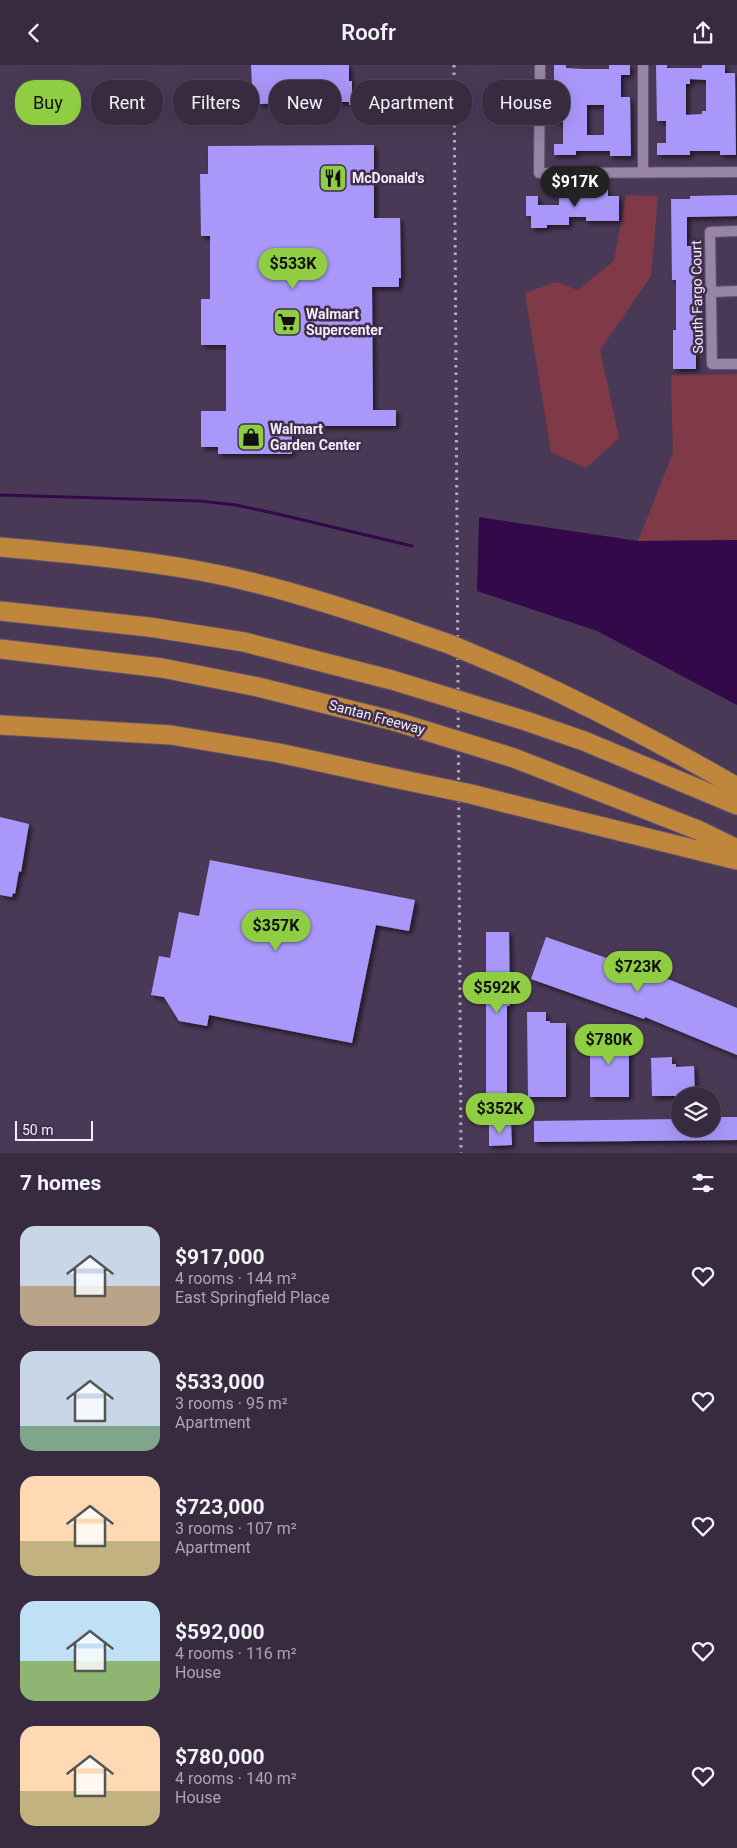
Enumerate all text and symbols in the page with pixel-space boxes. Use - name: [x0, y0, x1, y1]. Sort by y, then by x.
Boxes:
- icon: back: [20, 19, 48, 47]
- icon: share: [689, 19, 717, 47]
- text: Roofr: [341, 20, 396, 45]
- chip: Buy: [15, 80, 81, 125]
- chip: Rent: [91, 80, 163, 125]
- chip: Filters: [173, 80, 259, 125]
- chip: New: [269, 80, 341, 125]
- chip: Apartment: [351, 80, 472, 125]
- chip: House: [482, 80, 570, 125]
- restaurant icon: McDonald's: [318, 163, 348, 193]
- pin: $917K: [540, 165, 610, 208]
- place label: McDonald's: [352, 170, 424, 186]
- text: $917K: [552, 172, 598, 191]
- street label: South Fargo Court: [688, 240, 706, 354]
- pin: $533K: [258, 247, 328, 290]
- text: $533K: [270, 254, 316, 273]
- place label: Walmart Supercenter: [306, 306, 383, 338]
- supermarket icon: Walmart Supercenter: [272, 307, 302, 337]
- place label: Walmart Garden Center: [270, 421, 361, 453]
- shop icon: Walmart Garden Center: [236, 422, 266, 452]
- street label: Santan Freeway: [327, 696, 427, 738]
- pin: $357K: [241, 909, 311, 952]
- text: $357K: [253, 916, 299, 935]
- pin: $723K: [603, 951, 673, 993]
- text: $723K: [615, 957, 661, 976]
- pin: $592K: [462, 971, 532, 1014]
- text: $592K: [474, 978, 520, 997]
- pin: $780K: [574, 1023, 644, 1066]
- text: $780K: [586, 1030, 632, 1049]
- map controls: [671, 1087, 721, 1137]
- button: layers: [671, 1087, 721, 1137]
- pin: $352K: [465, 1093, 535, 1135]
- text: $352K: [477, 1099, 523, 1118]
- scale bar: [15, 1118, 92, 1141]
- text: 50 m: [22, 1122, 54, 1138]
- icon: filters: [689, 1169, 717, 1197]
- text: 7 homes: [20, 1171, 101, 1195]
- text: $917,000: [175, 1245, 265, 1269]
- icon: home: [60, 1246, 120, 1306]
- icon: heart: [689, 1262, 717, 1290]
- text: 4 rooms · 144 m²: [175, 1269, 297, 1288]
- text: East Springfield Place: [175, 1288, 330, 1307]
- text: $533,000: [175, 1370, 265, 1394]
- icon: home: [60, 1371, 120, 1431]
- icon: heart: [689, 1387, 717, 1415]
- text: 3 rooms · 95 m²: [175, 1394, 288, 1413]
- text: Apartment: [175, 1413, 251, 1432]
- text: $723,000: [175, 1495, 265, 1519]
- icon: home: [60, 1496, 120, 1556]
- icon: heart: [689, 1512, 717, 1540]
- text: 3 rooms · 107 m²: [175, 1519, 297, 1538]
- text: Apartment: [175, 1538, 251, 1557]
- text: $592,000: [175, 1620, 265, 1644]
- icon: home: [60, 1621, 120, 1681]
- icon: heart: [689, 1637, 717, 1665]
- text: 4 rooms · 116 m²: [175, 1644, 297, 1663]
- text: House: [175, 1663, 221, 1682]
- text: $780,000: [175, 1745, 265, 1769]
- icon: home: [60, 1746, 120, 1806]
- icon: heart: [689, 1762, 717, 1790]
- text: 4 rooms · 140 m²: [175, 1769, 297, 1788]
- text: House: [175, 1788, 221, 1807]

